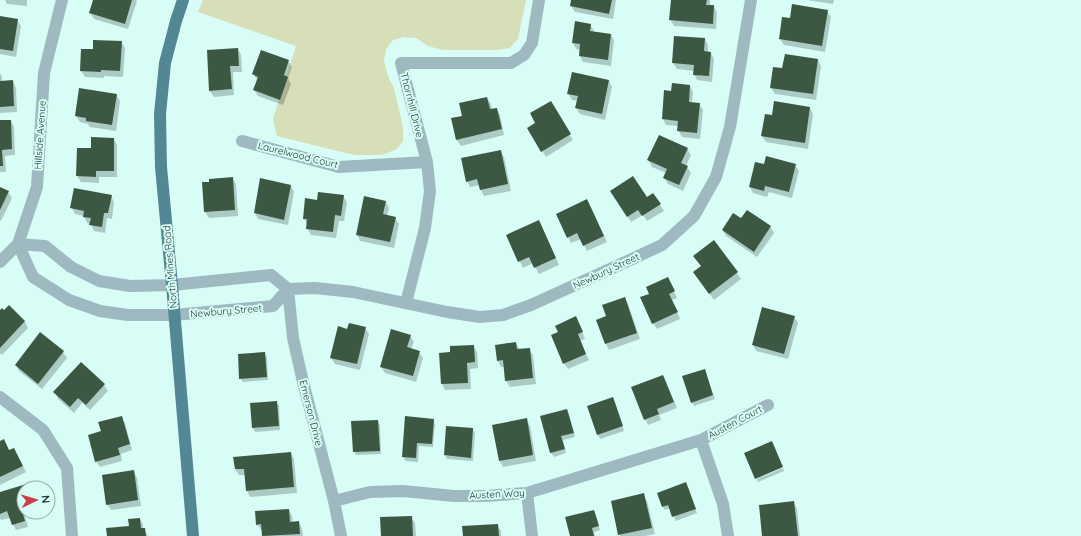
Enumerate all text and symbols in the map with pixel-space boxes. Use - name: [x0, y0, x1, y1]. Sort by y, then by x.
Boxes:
- street label: Thornhill Drive: [398, 71, 426, 139]
- street label: Hillside Avenue: [31, 100, 49, 170]
- street label: Laurelwood Court: [257, 139, 340, 171]
- street label: North Mines Road: [160, 225, 180, 309]
- street label: Newbury Street: [571, 250, 642, 292]
- street label: Newbury Street: [190, 301, 263, 321]
- street label: Emerson Drive: [297, 379, 326, 448]
- street label: Austen Court: [706, 402, 765, 442]
- north arrow: [16, 480, 56, 520]
- street label: Austen Way: [469, 486, 525, 502]
- text: N: [39, 494, 53, 504]

